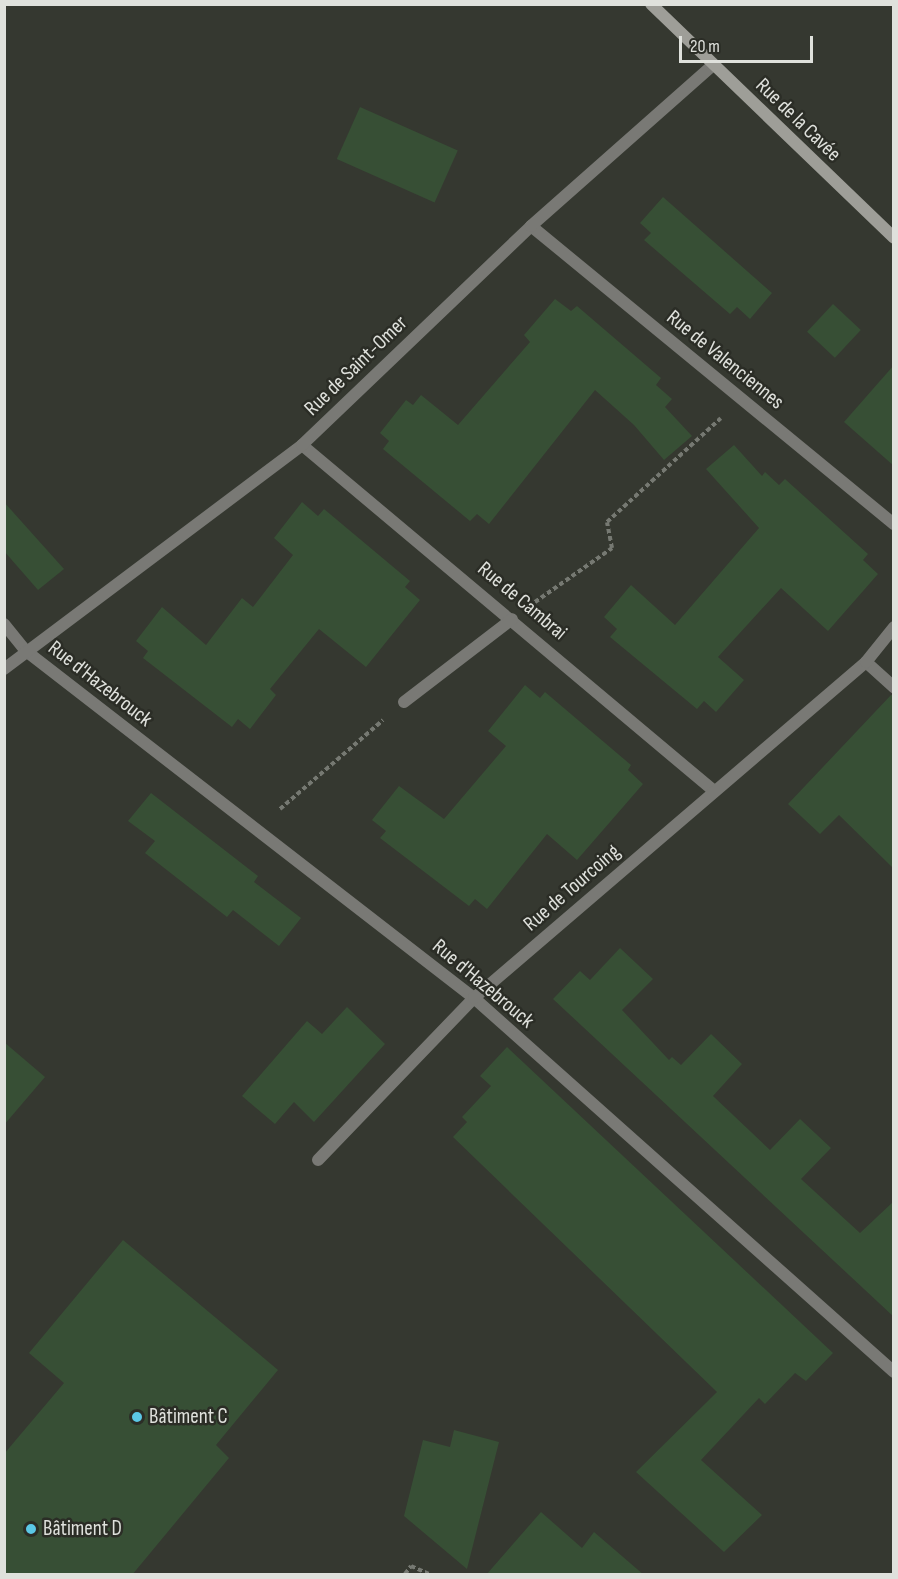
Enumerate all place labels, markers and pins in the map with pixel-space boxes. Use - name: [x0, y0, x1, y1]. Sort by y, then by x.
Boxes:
- place label: Bâtiment C: [149, 1404, 228, 1430]
- marker: Bâtiment C: [130, 1410, 144, 1424]
- place label: Bâtiment D: [43, 1516, 122, 1542]
- marker: Bâtiment D: [24, 1522, 38, 1536]

